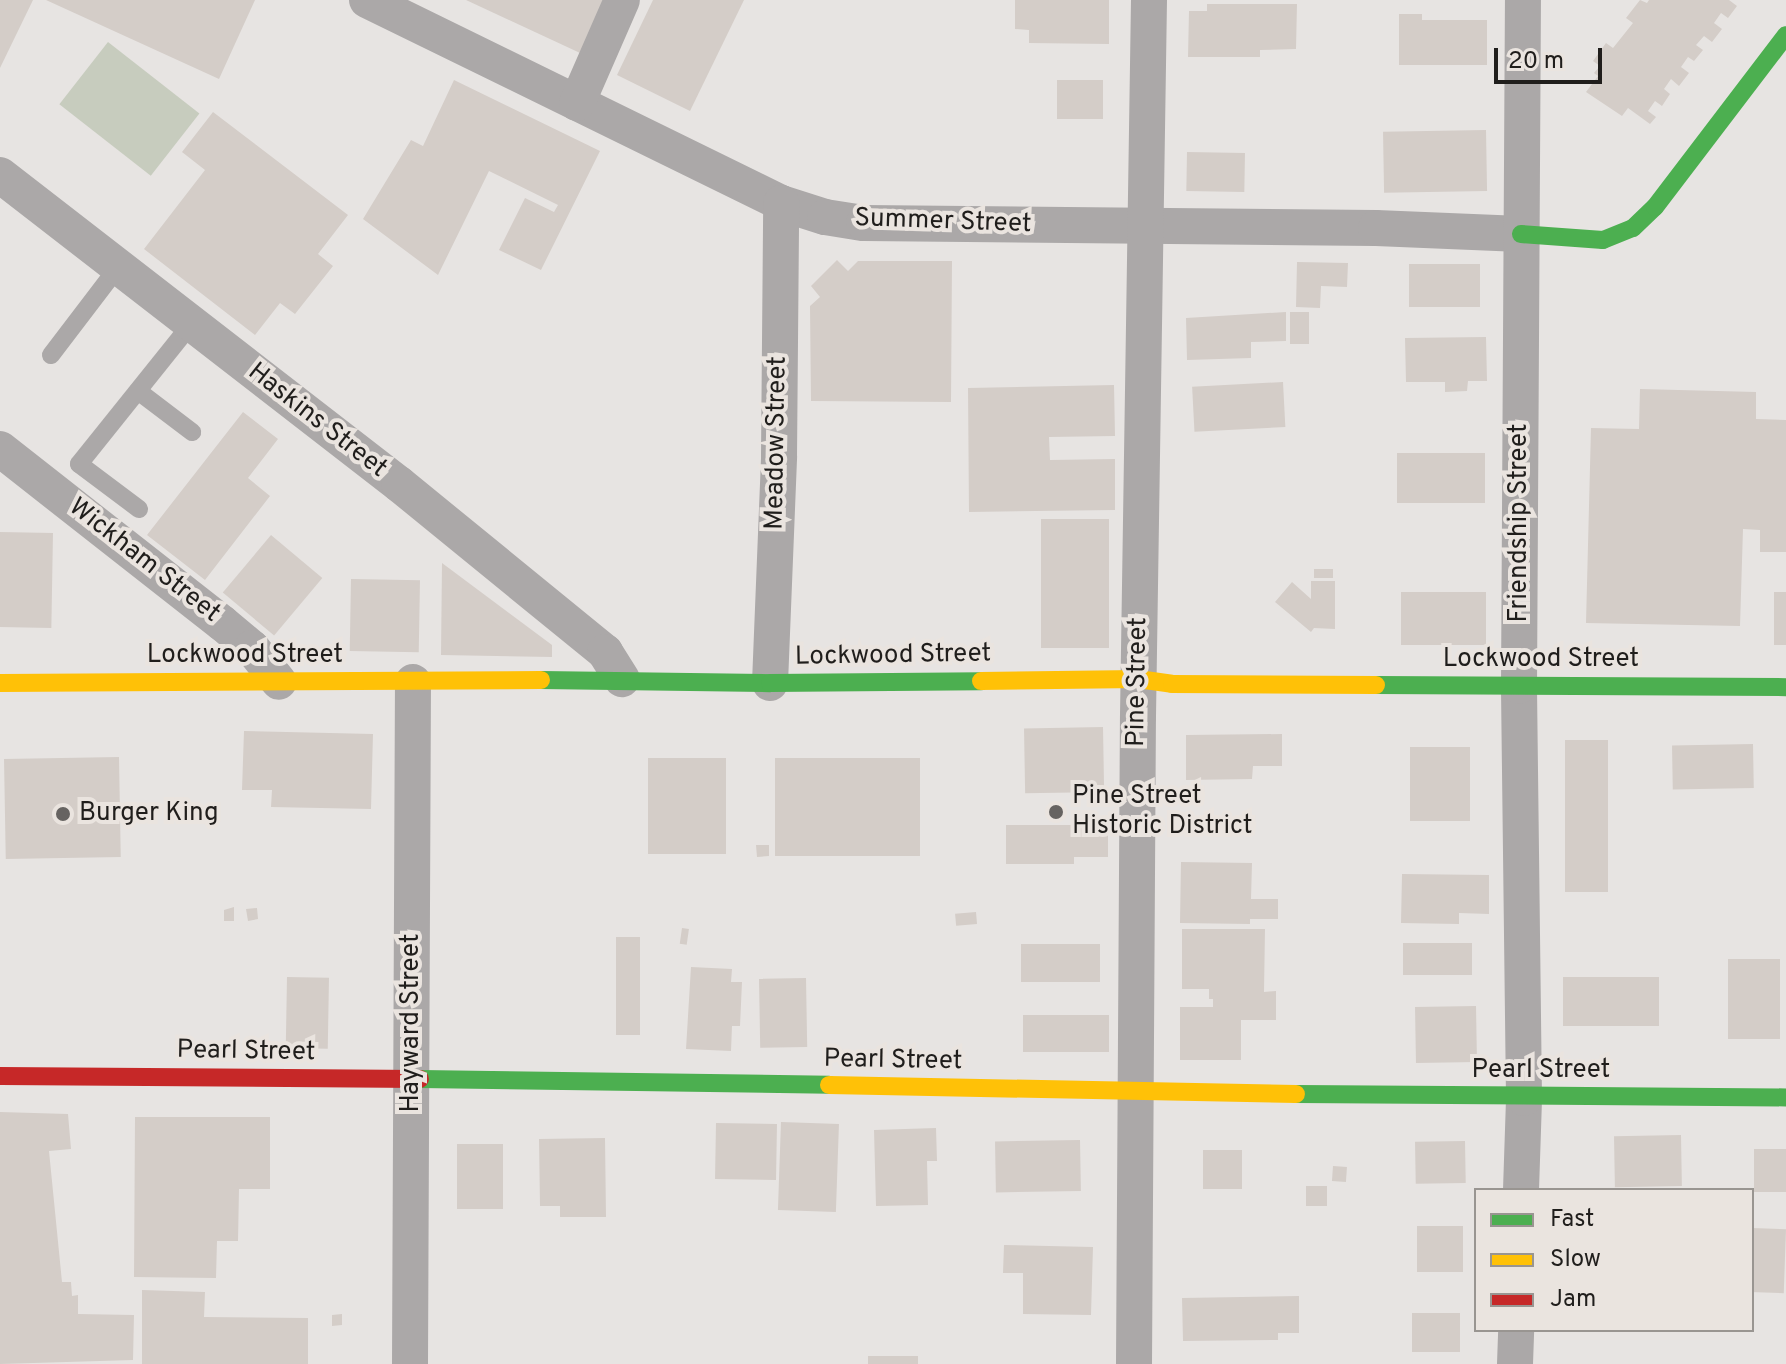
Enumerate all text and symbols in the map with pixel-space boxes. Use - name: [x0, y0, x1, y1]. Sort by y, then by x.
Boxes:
- scale bar: [1498, 32, 1606, 82]
- text: 20 m: [1508, 47, 1564, 77]
- street label: Summer Street: [854, 203, 1032, 241]
- street label: Meadow Street: [760, 356, 794, 530]
- street label: Haskins Street: [241, 357, 393, 485]
- street label: Friendship Street: [1504, 424, 1536, 622]
- street label: Wickham Street: [62, 492, 226, 630]
- street label: Pine Street: [1121, 617, 1155, 747]
- street label: Lockwood Street: [795, 639, 991, 673]
- street label: Lockwood Street: [147, 640, 343, 672]
- street label: Lockwood Street: [1443, 644, 1639, 676]
- place label: Pine Street Historic District: [1072, 781, 1253, 842]
- place label: Burger King: [79, 798, 219, 830]
- marker: Pine Street Historic District: [1047, 803, 1065, 821]
- marker: Burger King: [54, 805, 72, 823]
- street label: Hayward Street: [396, 934, 428, 1112]
- street label: Pearl Street: [176, 1035, 316, 1069]
- street label: Pearl Street: [823, 1044, 963, 1078]
- street label: Pearl Street: [1472, 1055, 1610, 1087]
- legend: [1474, 1188, 1754, 1332]
- text: Fast: [1550, 1205, 1594, 1235]
- text: Slow: [1550, 1245, 1601, 1275]
- text: Jam: [1550, 1285, 1596, 1315]

